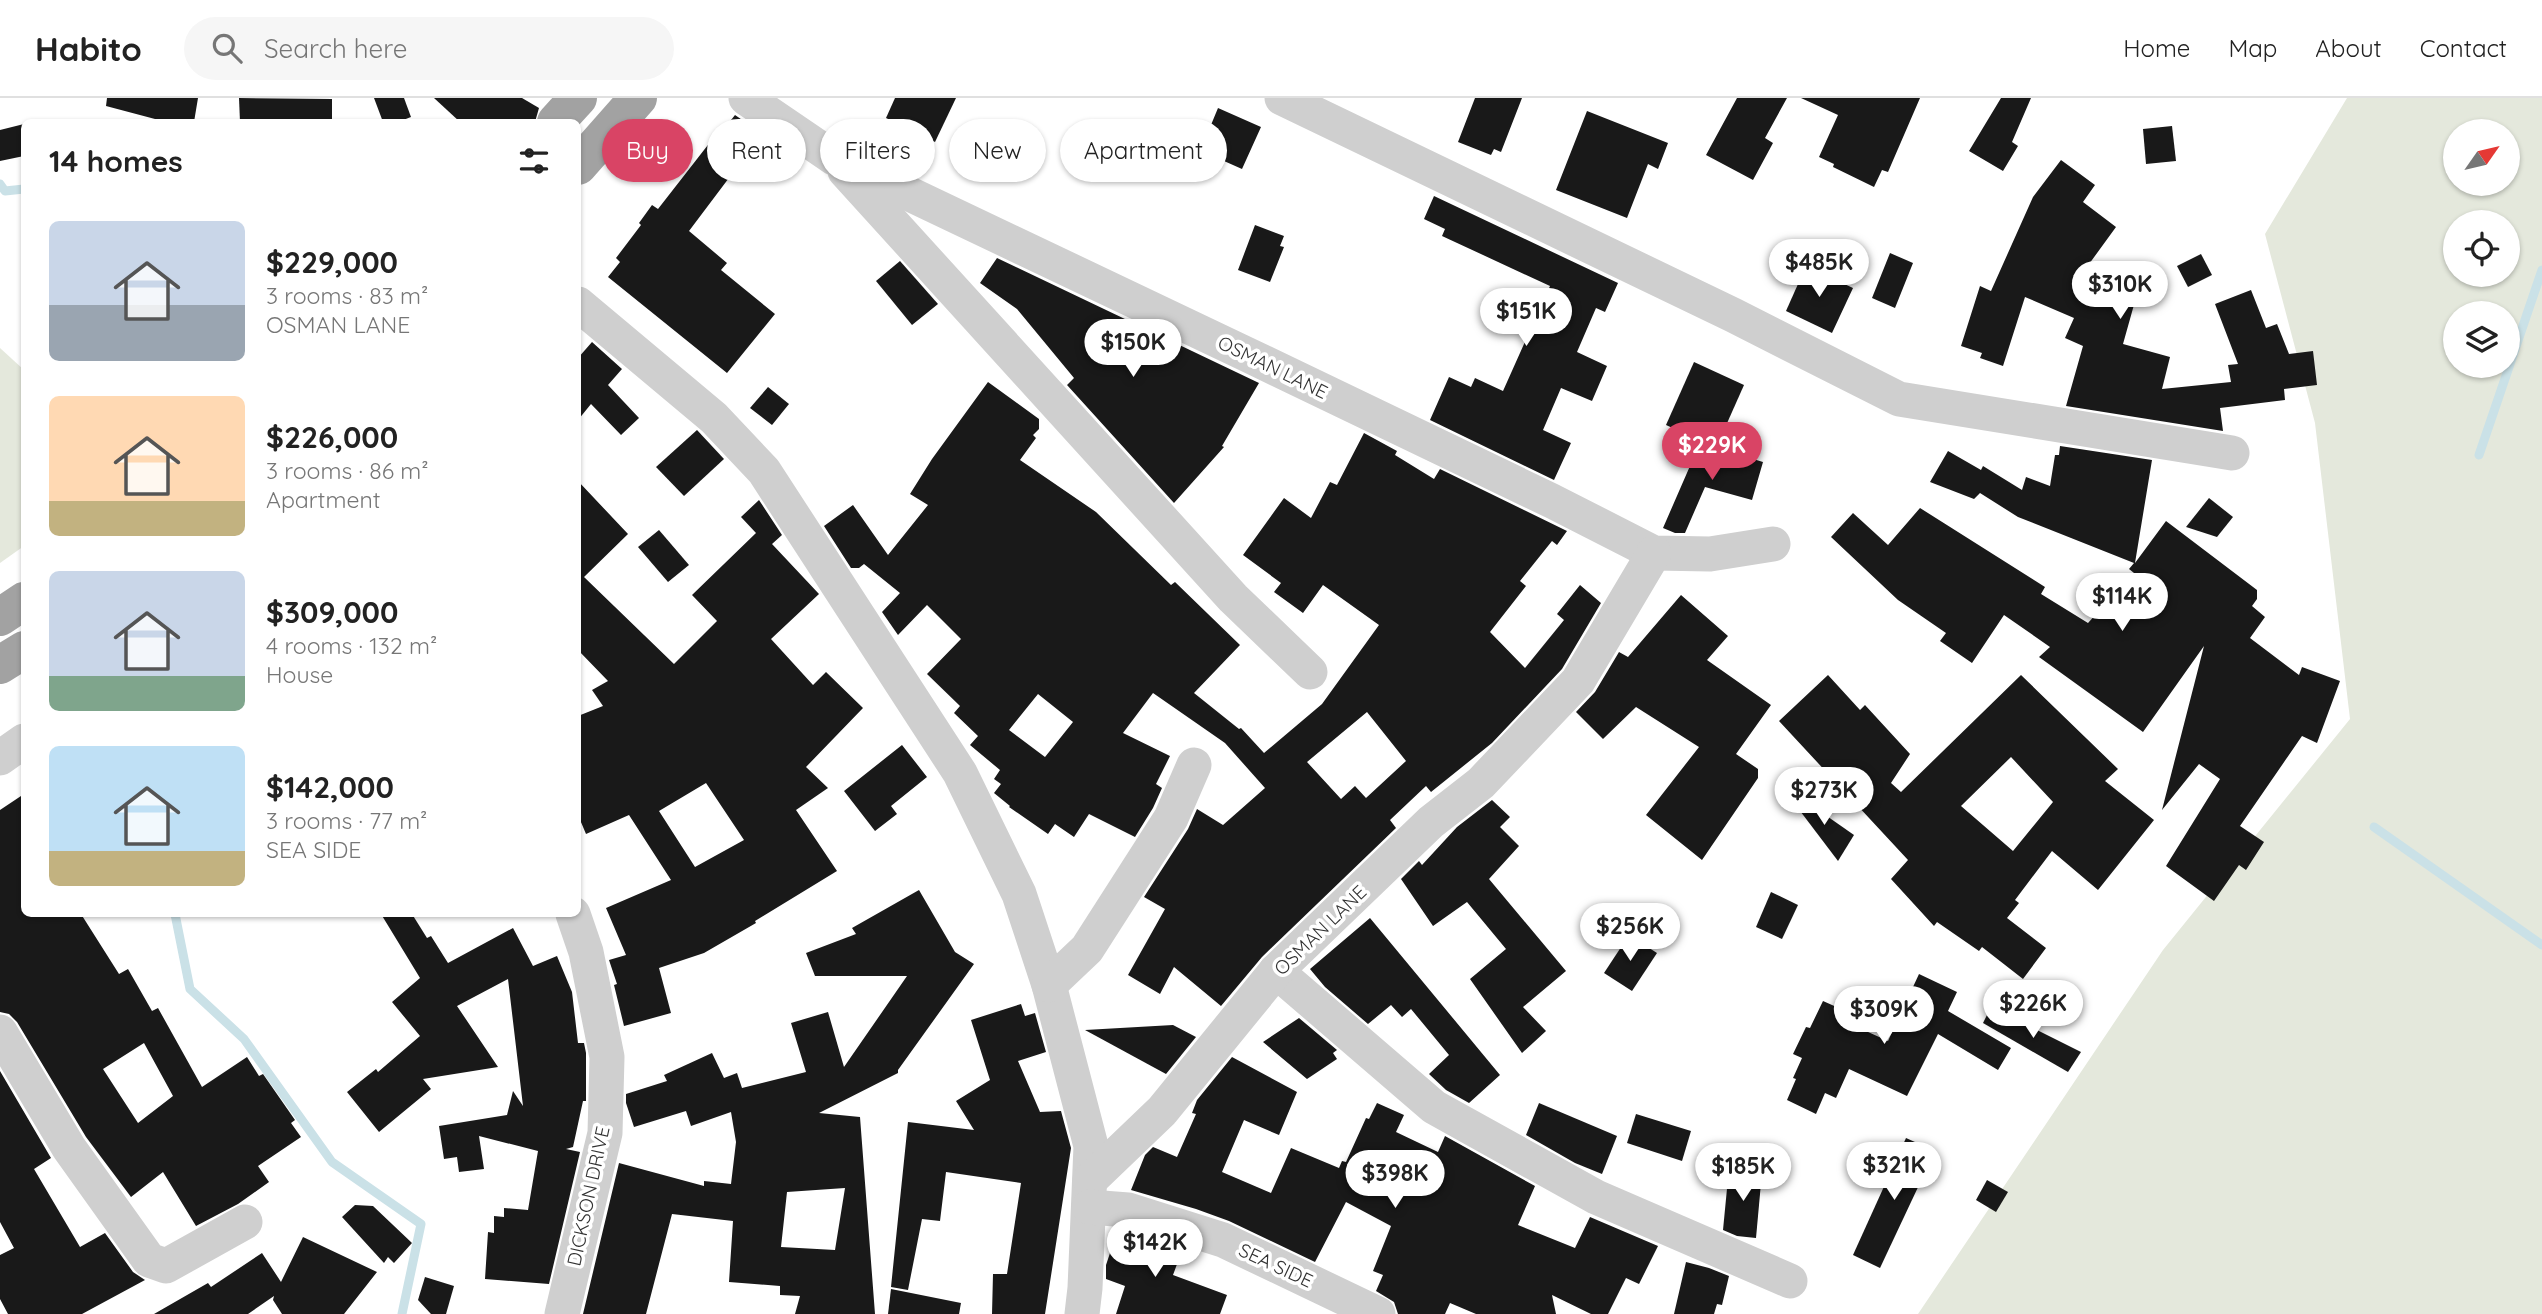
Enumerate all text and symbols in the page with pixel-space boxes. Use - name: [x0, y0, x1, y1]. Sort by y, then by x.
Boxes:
- search box: [184, 17, 674, 80]
- text: Habito: [35, 28, 142, 69]
- icon: search: [208, 29, 246, 67]
- text: Search here: [264, 32, 407, 65]
- text: Home: [2123, 33, 2190, 63]
- text: Map: [2228, 33, 2277, 63]
- text: About: [2315, 33, 2382, 63]
- text: Contact: [2420, 33, 2507, 63]
- chip: Buy: [602, 119, 693, 182]
- chip: Rent: [707, 119, 806, 182]
- chip: Filters: [820, 119, 935, 182]
- chip: New: [949, 119, 1046, 182]
- chip: Apartment: [1060, 119, 1227, 182]
- north arrow: [2443, 119, 2520, 196]
- map controls: [2443, 119, 2520, 378]
- text: 14 homes: [49, 142, 183, 180]
- icon: filters: [515, 142, 553, 180]
- button: locate: [2443, 210, 2520, 287]
- pin: $485K: [1770, 240, 1868, 299]
- text: $229,000: [266, 243, 398, 281]
- text: $485K: [1785, 247, 1853, 276]
- icon: home: [105, 249, 189, 333]
- pin: $310K: [2071, 262, 2169, 321]
- text: $310K: [2088, 269, 2152, 298]
- text: 3 rooms · 83 m²: [266, 281, 428, 310]
- pin: $151K: [1477, 288, 1575, 348]
- text: $151K: [1496, 296, 1556, 325]
- button: layers: [2443, 301, 2520, 378]
- text: OSMAN LANE: [266, 310, 410, 339]
- pin: $150K: [1084, 320, 1182, 379]
- text: $150K: [1100, 327, 1166, 356]
- street label: OSMAN LANE: [1214, 330, 1332, 404]
- text: $226,000: [266, 418, 398, 456]
- pin: $229K: [1663, 422, 1761, 482]
- icon: home: [105, 424, 189, 508]
- text: $229K: [1678, 430, 1746, 459]
- text: 3 rooms · 86 m²: [266, 456, 429, 485]
- text: Apartment: [266, 485, 380, 514]
- pin: $114K: [2073, 574, 2171, 633]
- text: $114K: [2092, 581, 2152, 610]
- text: $309,000: [266, 593, 398, 631]
- icon: home: [105, 599, 189, 683]
- text: 4 rooms · 132 m²: [266, 631, 437, 660]
- text: House: [266, 660, 333, 689]
- text: $142,000: [266, 768, 394, 806]
- pin: $273K: [1775, 768, 1873, 827]
- icon: home: [105, 774, 189, 858]
- text: $273K: [1791, 775, 1857, 804]
- text: 3 rooms · 77 m²: [266, 806, 427, 835]
- text: SEA SIDE: [266, 835, 361, 864]
- street label: OSMAN LANE: [1269, 880, 1371, 980]
- pin: $256K: [1581, 904, 1679, 963]
- text: $256K: [1596, 911, 1664, 940]
- pin: $226K: [1984, 981, 2082, 1040]
- pin: $309K: [1835, 986, 1933, 1046]
- text: $226K: [1999, 988, 2067, 1017]
- text: $309K: [1850, 994, 1918, 1023]
- street label: DICKSON DRIVE: [561, 1124, 615, 1268]
- pin: $321K: [1845, 1142, 1943, 1202]
- pin: $185K: [1694, 1144, 1792, 1203]
- pin: $398K: [1346, 1150, 1444, 1210]
- text: $321K: [1862, 1150, 1926, 1179]
- text: $185K: [1711, 1151, 1775, 1180]
- text: $398K: [1362, 1158, 1428, 1187]
- pin: $142K: [1106, 1220, 1204, 1279]
- text: $142K: [1123, 1227, 1187, 1256]
- street label: SEA SIDE: [1235, 1237, 1317, 1293]

